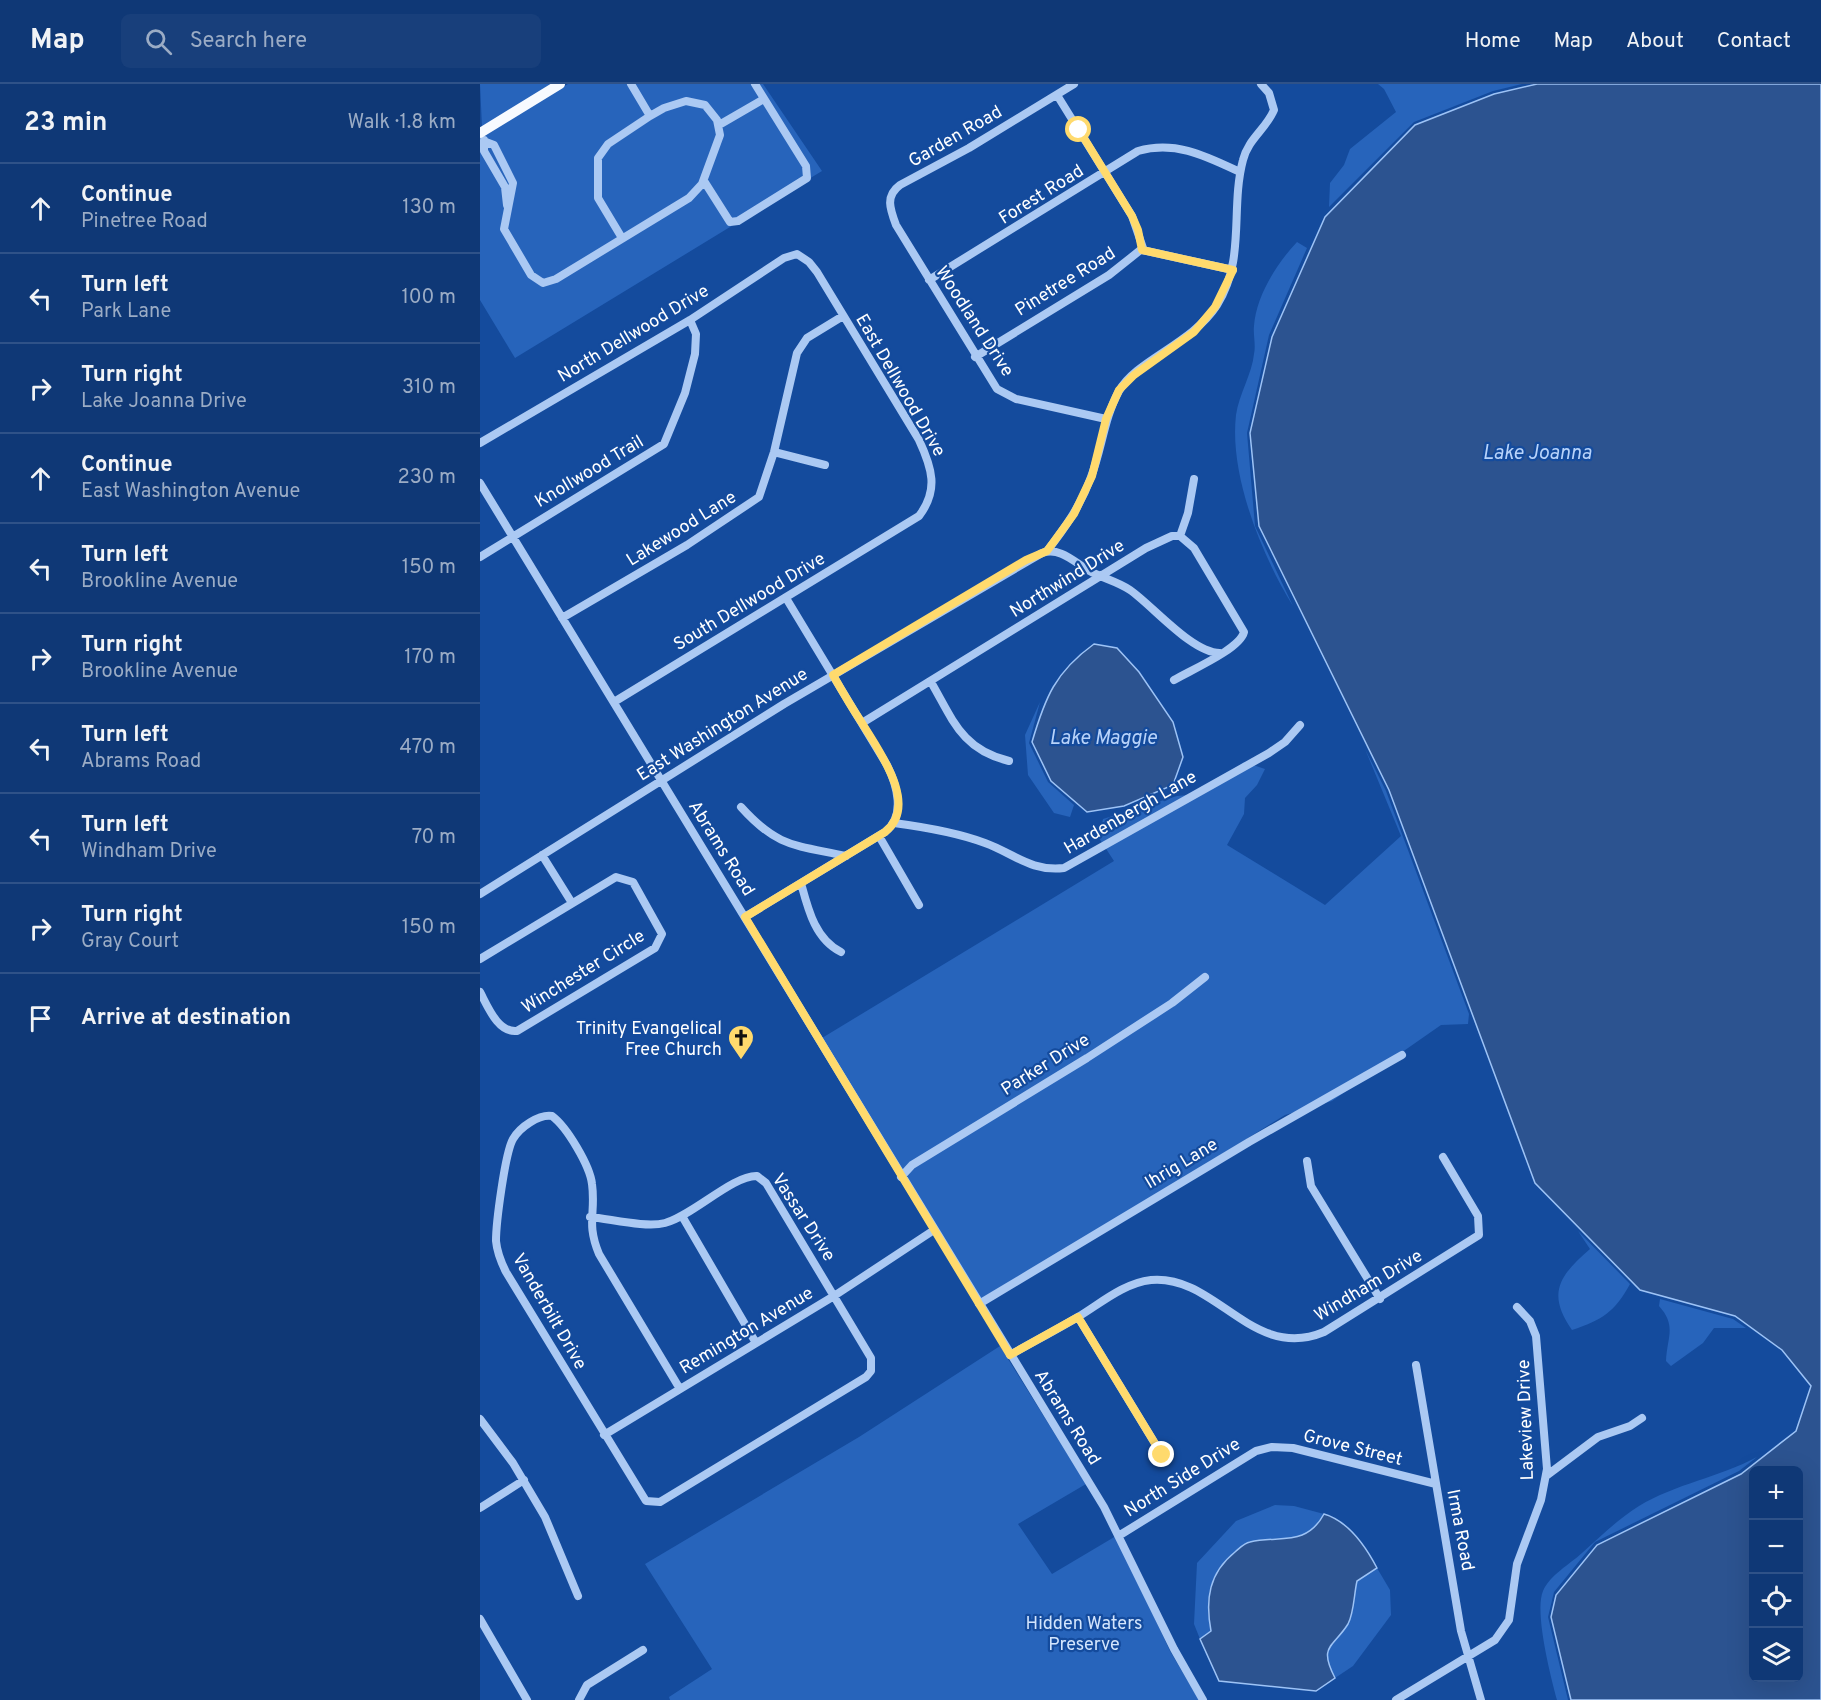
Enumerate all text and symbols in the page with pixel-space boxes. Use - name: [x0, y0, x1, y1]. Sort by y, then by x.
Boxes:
- search box: [121, 14, 541, 68]
- text: Map: [30, 23, 85, 59]
- icon: search: [142, 25, 175, 58]
- text: Search here: [190, 28, 307, 55]
- text: Home: [1465, 28, 1521, 55]
- text: Map: [1554, 28, 1593, 55]
- text: About: [1626, 28, 1684, 55]
- text: Contact: [1717, 28, 1791, 55]
- street label: Garden Road: [905, 101, 1007, 173]
- text: 23 min: [24, 107, 108, 140]
- text: Walk · 1.8 km: [347, 110, 456, 136]
- route start: [1065, 116, 1091, 142]
- street label: Forest Road: [995, 160, 1088, 230]
- text: Continue: [81, 182, 172, 209]
- icon: ahead: [24, 192, 57, 225]
- text: 130 m: [402, 195, 456, 221]
- text: Pinetree Road: [81, 209, 208, 235]
- street label: Pinetree Road: [1011, 242, 1120, 322]
- street label: Woodland Drive: [929, 262, 1018, 381]
- text: Turn left: [81, 272, 169, 299]
- street label: North Dellwood Drive: [554, 280, 714, 389]
- icon: left: [24, 282, 57, 315]
- text: 100 m: [401, 285, 456, 311]
- text: Park Lane: [81, 299, 171, 325]
- street label: East Dellwood Drive: [849, 310, 950, 461]
- text: Turn right: [81, 362, 183, 389]
- icon: right: [24, 372, 57, 405]
- text: 310 m: [402, 375, 456, 401]
- text: Lake Joanna Drive: [81, 389, 247, 415]
- street label: Knollwood Trail: [531, 431, 648, 514]
- water label: Lake Joanna: [1482, 441, 1592, 467]
- text: Continue: [81, 452, 172, 479]
- icon: ahead: [24, 462, 57, 495]
- text: 230 m: [397, 465, 456, 491]
- text: East Washington Avenue: [81, 479, 300, 505]
- street label: Lakewood Lane: [622, 486, 741, 572]
- street label: Northwind Drive: [1006, 535, 1130, 624]
- text: Turn left: [81, 542, 169, 569]
- street label: South Dellwood Drive: [670, 548, 830, 657]
- icon: left: [24, 552, 57, 585]
- text: 150 m: [402, 555, 456, 581]
- text: Brookline Avenue: [81, 569, 238, 595]
- text: Turn right: [81, 632, 183, 659]
- icon: right: [24, 642, 57, 675]
- text: 170 m: [404, 645, 456, 671]
- text: Brookline Avenue: [81, 659, 238, 685]
- street label: East Washington Avenue: [633, 663, 813, 787]
- text: Turn left: [81, 722, 169, 749]
- water label: Lake Maggie: [1049, 726, 1157, 752]
- icon: left: [24, 732, 57, 765]
- text: 470 m: [399, 735, 456, 761]
- text: Abrams Road: [81, 749, 201, 775]
- street label: Hardenbergh Lane: [1060, 766, 1201, 861]
- street label: Abrams Road: [682, 797, 759, 901]
- text: Turn left: [81, 812, 169, 839]
- icon: left: [24, 822, 57, 855]
- text: 70 m: [412, 825, 456, 851]
- text: Windham Drive: [81, 839, 217, 865]
- text: Turn right: [81, 902, 183, 929]
- icon: right: [24, 912, 57, 945]
- text: 150 m: [402, 915, 456, 941]
- street label: Winchester Circle: [518, 925, 650, 1019]
- text: Gray Court: [81, 929, 179, 955]
- icon: arrive: [24, 1002, 57, 1035]
- text: Arrive at destination: [81, 1005, 291, 1032]
- place label: Trinity Evangelical Free Church: [576, 1018, 722, 1062]
- church icon: Trinity Evangelical Free Church: [726, 1023, 756, 1061]
- street label: Parker Drive: [997, 1029, 1094, 1102]
- street label: Ihrig Lane: [1141, 1134, 1222, 1195]
- street label: Vassar Drive: [766, 1170, 840, 1266]
- street label: Windham Drive: [1310, 1245, 1427, 1328]
- street label: Vanderbilt Drive: [506, 1249, 591, 1374]
- street label: Remington Avenue: [676, 1282, 818, 1380]
- street label: Lakeview Drive: [1513, 1359, 1540, 1481]
- street label: Abrams Road: [1028, 1366, 1105, 1470]
- street label: Grove Street: [1301, 1425, 1405, 1472]
- street label: North Side Drive: [1120, 1433, 1245, 1523]
- route end: [1148, 1441, 1174, 1467]
- map controls: [1749, 1466, 1803, 1682]
- button: +: [1749, 1466, 1803, 1520]
- street label: Irma Road: [1440, 1488, 1479, 1573]
- button: −: [1749, 1520, 1803, 1574]
- button: locate: [1749, 1574, 1803, 1628]
- park label: Hidden Waters Preserve: [1026, 1613, 1142, 1657]
- button: layers: [1749, 1628, 1803, 1682]

